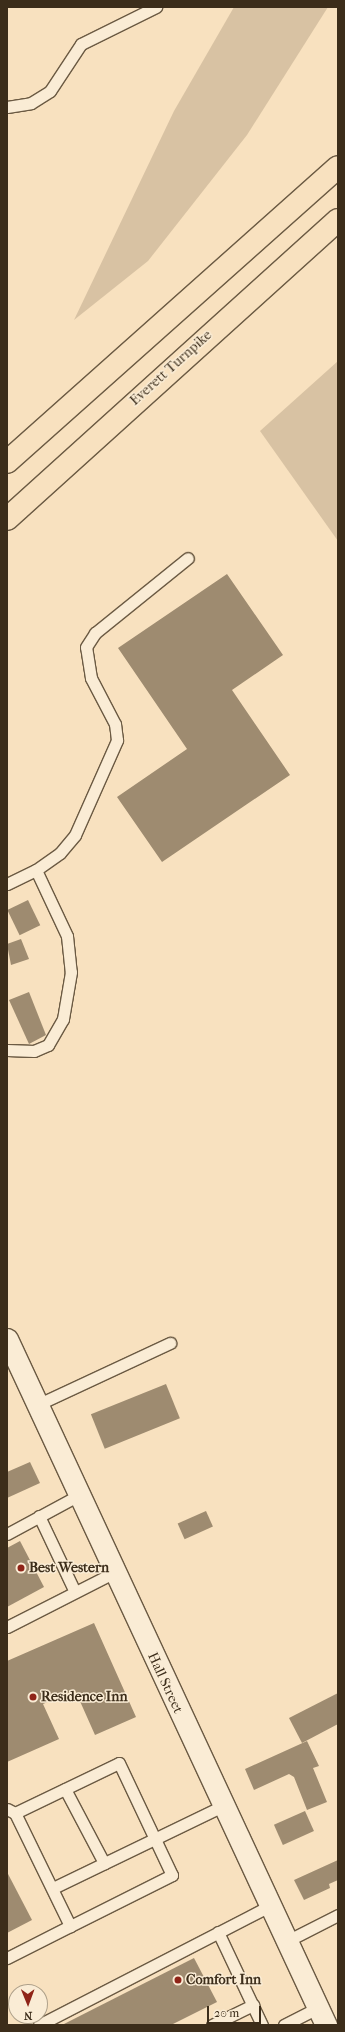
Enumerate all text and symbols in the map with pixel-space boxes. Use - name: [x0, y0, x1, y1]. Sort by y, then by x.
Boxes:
- street label: Everett Turnpike: [127, 327, 215, 409]
- place label: Best Western: [29, 1560, 109, 1576]
- marker: Best Western: [16, 1563, 26, 1573]
- street label: Hall Street: [144, 1650, 186, 1716]
- place label: Residence Inn: [41, 1689, 128, 1705]
- marker: Residence Inn: [28, 1692, 38, 1702]
- place label: Comfort Inn: [186, 1972, 261, 1988]
- marker: Comfort Inn: [173, 1975, 183, 1985]
- north arrow: [8, 1984, 48, 2024]
- scale bar: [209, 1998, 263, 2024]
- text: 20 m: [214, 2006, 239, 2020]
- text: N: [24, 2009, 33, 2022]

